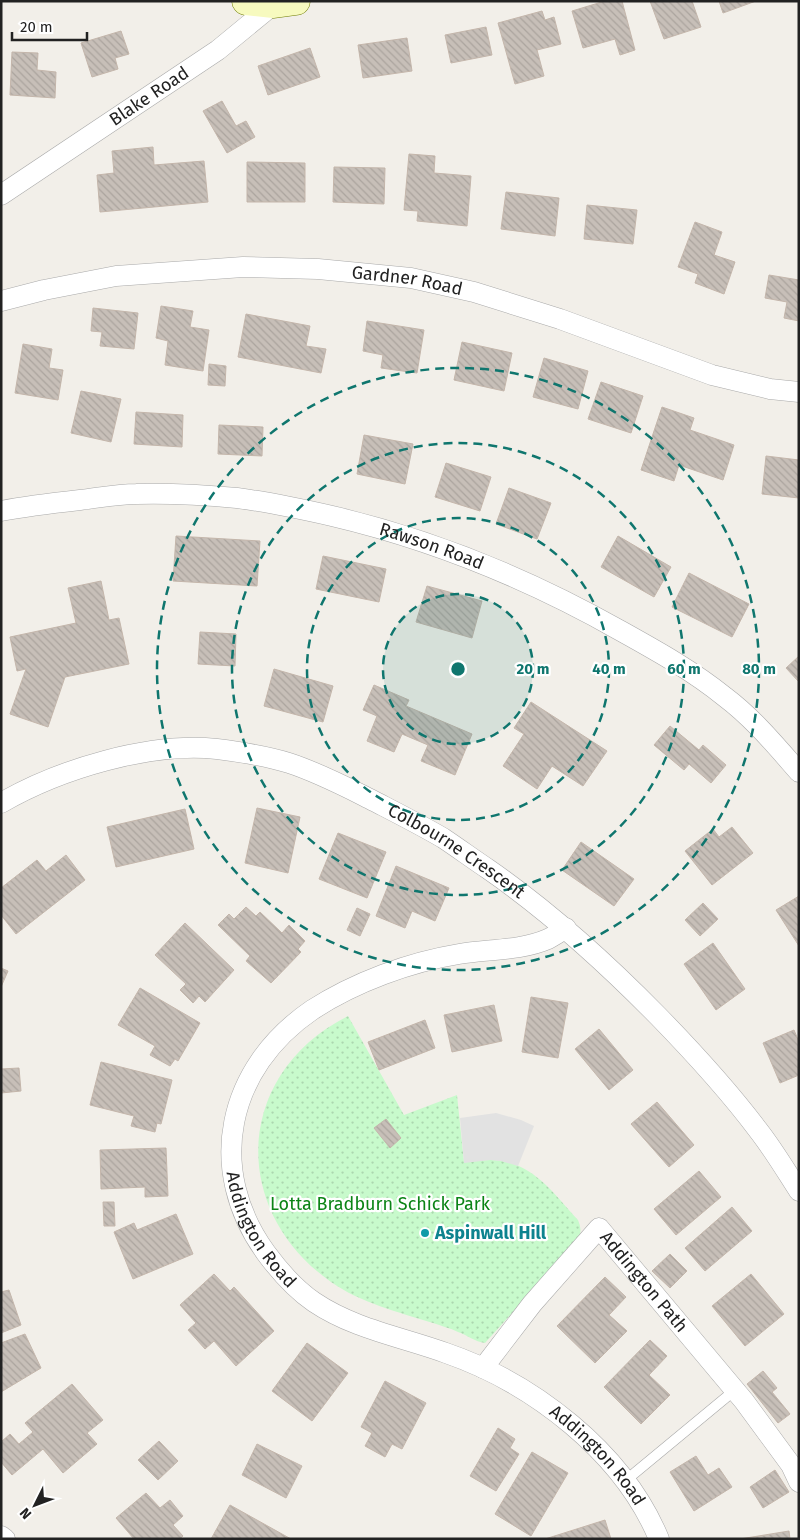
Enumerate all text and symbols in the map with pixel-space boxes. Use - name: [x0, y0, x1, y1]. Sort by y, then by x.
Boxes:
- scale bar: [12, 10, 88, 42]
- text: 20 m: [20, 18, 53, 36]
- street label: Blake Road: [105, 62, 193, 131]
- street label: Gardner Road: [351, 261, 465, 300]
- street label: Rawson Road: [377, 518, 487, 574]
- centre of rings: [449, 660, 467, 678]
- text: 20 m: [517, 660, 549, 678]
- text: 40 m: [592, 660, 626, 678]
- text: 60 m: [667, 660, 701, 678]
- text: 80 m: [742, 660, 776, 678]
- street label: Colbourne Crescent: [384, 799, 530, 904]
- street label: Addington Road: [222, 1170, 301, 1292]
- park label: Lotta Bradburn Schick Park: [270, 1193, 491, 1215]
- place label: Aspinwall Hill: [434, 1222, 547, 1244]
- marker: Aspinwall Hill: [419, 1227, 431, 1239]
- street label: Addington Path: [595, 1227, 693, 1337]
- street label: Addington Road: [545, 1400, 650, 1509]
- north arrow: [10, 1480, 60, 1530]
- text: N: [16, 1504, 35, 1523]

